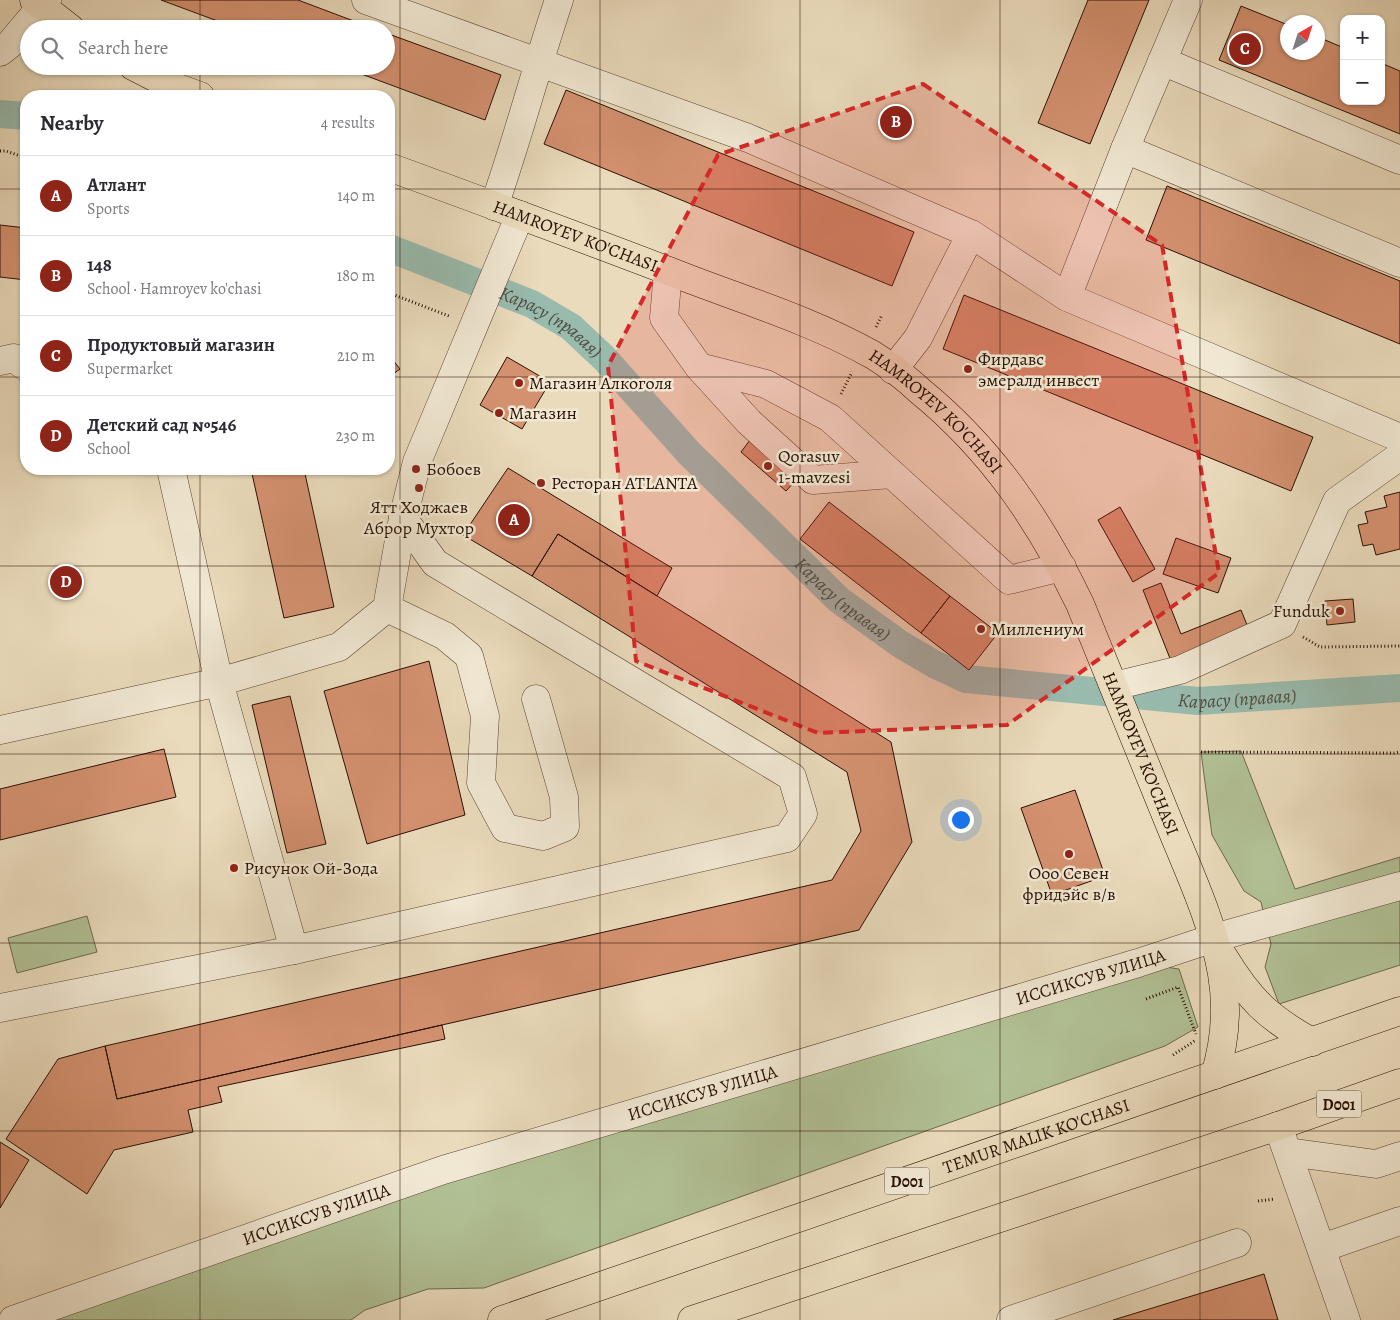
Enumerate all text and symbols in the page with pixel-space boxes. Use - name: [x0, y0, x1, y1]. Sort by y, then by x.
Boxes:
- north arrow: [1280, 15, 1325, 60]
- map controls: [1340, 15, 1385, 105]
- button: +: [1340, 15, 1385, 60]
- search box: [20, 20, 395, 75]
- pin: C: [1229, 30, 1261, 68]
- icon: search: [38, 34, 66, 62]
- text: Search here: [78, 35, 168, 61]
- button: −: [1340, 60, 1385, 105]
- pin: B: [880, 103, 912, 141]
- text: Nearby: [40, 109, 103, 137]
- text: 4 results: [321, 112, 375, 134]
- text: Атлант: [87, 172, 146, 198]
- text: A: [51, 185, 61, 207]
- text: 140 m: [337, 185, 375, 207]
- street label: HAMROYEV KO'CHASI: [490, 194, 661, 278]
- text: Sports: [87, 198, 130, 220]
- text: 148: [87, 252, 112, 278]
- text: B: [51, 265, 61, 287]
- text: 180 m: [337, 265, 375, 287]
- text: School · Hamroyev ko'chasi: [87, 278, 262, 300]
- water label: Карасу (правая): [495, 280, 608, 364]
- text: Продуктовый магазин: [87, 332, 275, 358]
- street label: HAMROYEV KO'CHASI: [864, 343, 1008, 478]
- text: C: [51, 345, 61, 367]
- text: 210 m: [337, 345, 375, 367]
- place label: Фирдавс эмералд инвест: [978, 347, 1099, 392]
- text: Supermarket: [87, 358, 173, 380]
- marker: Фирдавс эмералд инвест: [962, 363, 974, 375]
- place label: Магазин Алкоголя: [529, 371, 672, 395]
- marker: Магазин Алкоголя: [513, 377, 525, 389]
- place label: Магазин: [509, 401, 577, 425]
- marker: Магазин: [493, 407, 505, 419]
- text: Детский сад №546: [87, 412, 236, 438]
- text: D: [50, 425, 62, 447]
- text: 230 m: [336, 425, 375, 447]
- text: School: [87, 438, 130, 460]
- place label: Qorasuv 1-mavzesi: [778, 444, 851, 489]
- place label: Бобоев: [426, 457, 481, 481]
- marker: Qorasuv 1-mavzesi: [762, 460, 774, 472]
- marker: Бобоев: [410, 463, 422, 475]
- place label: Ресторан ATLANTA: [551, 471, 698, 495]
- marker: Ресторан ATLANTA: [535, 477, 547, 489]
- marker: Ятт Ходжаев Аброр Мухтор: [413, 482, 425, 494]
- place label: Ятт Ходжаев Аброр Мухтор: [363, 495, 474, 540]
- pin: A: [498, 501, 530, 539]
- water label: Карасу (правая): [788, 551, 896, 648]
- pin: D: [50, 563, 82, 601]
- place label: Funduk: [1273, 599, 1330, 623]
- marker: Funduk: [1334, 605, 1346, 617]
- place label: Миллениум: [991, 617, 1084, 641]
- marker: Миллениум: [975, 623, 987, 635]
- street label: HAMROYEV KO'CHASI: [1097, 668, 1185, 839]
- water label: Карасу (правая): [1177, 683, 1298, 715]
- your location: [948, 807, 974, 833]
- marker: Ооо Севен фридэйс в/в: [1063, 848, 1075, 860]
- place label: Рисунок Ой-Зода: [244, 856, 379, 880]
- place label: Ооо Севен фридэйс в/в: [1023, 861, 1115, 906]
- marker: Рисунок Ой-Зода: [228, 862, 240, 874]
- street label: ИССИКСУВ УЛИЦА: [1013, 943, 1169, 1011]
- street label: ИССИКСУВ УЛИЦА: [625, 1059, 780, 1126]
- road number: D001: [1316, 1090, 1362, 1118]
- street label: TEMUR MALIK KO'CHASI: [940, 1093, 1133, 1179]
- road number: D001: [884, 1168, 930, 1194]
- street label: ИССИКСУВ УЛИЦА: [239, 1177, 394, 1251]

